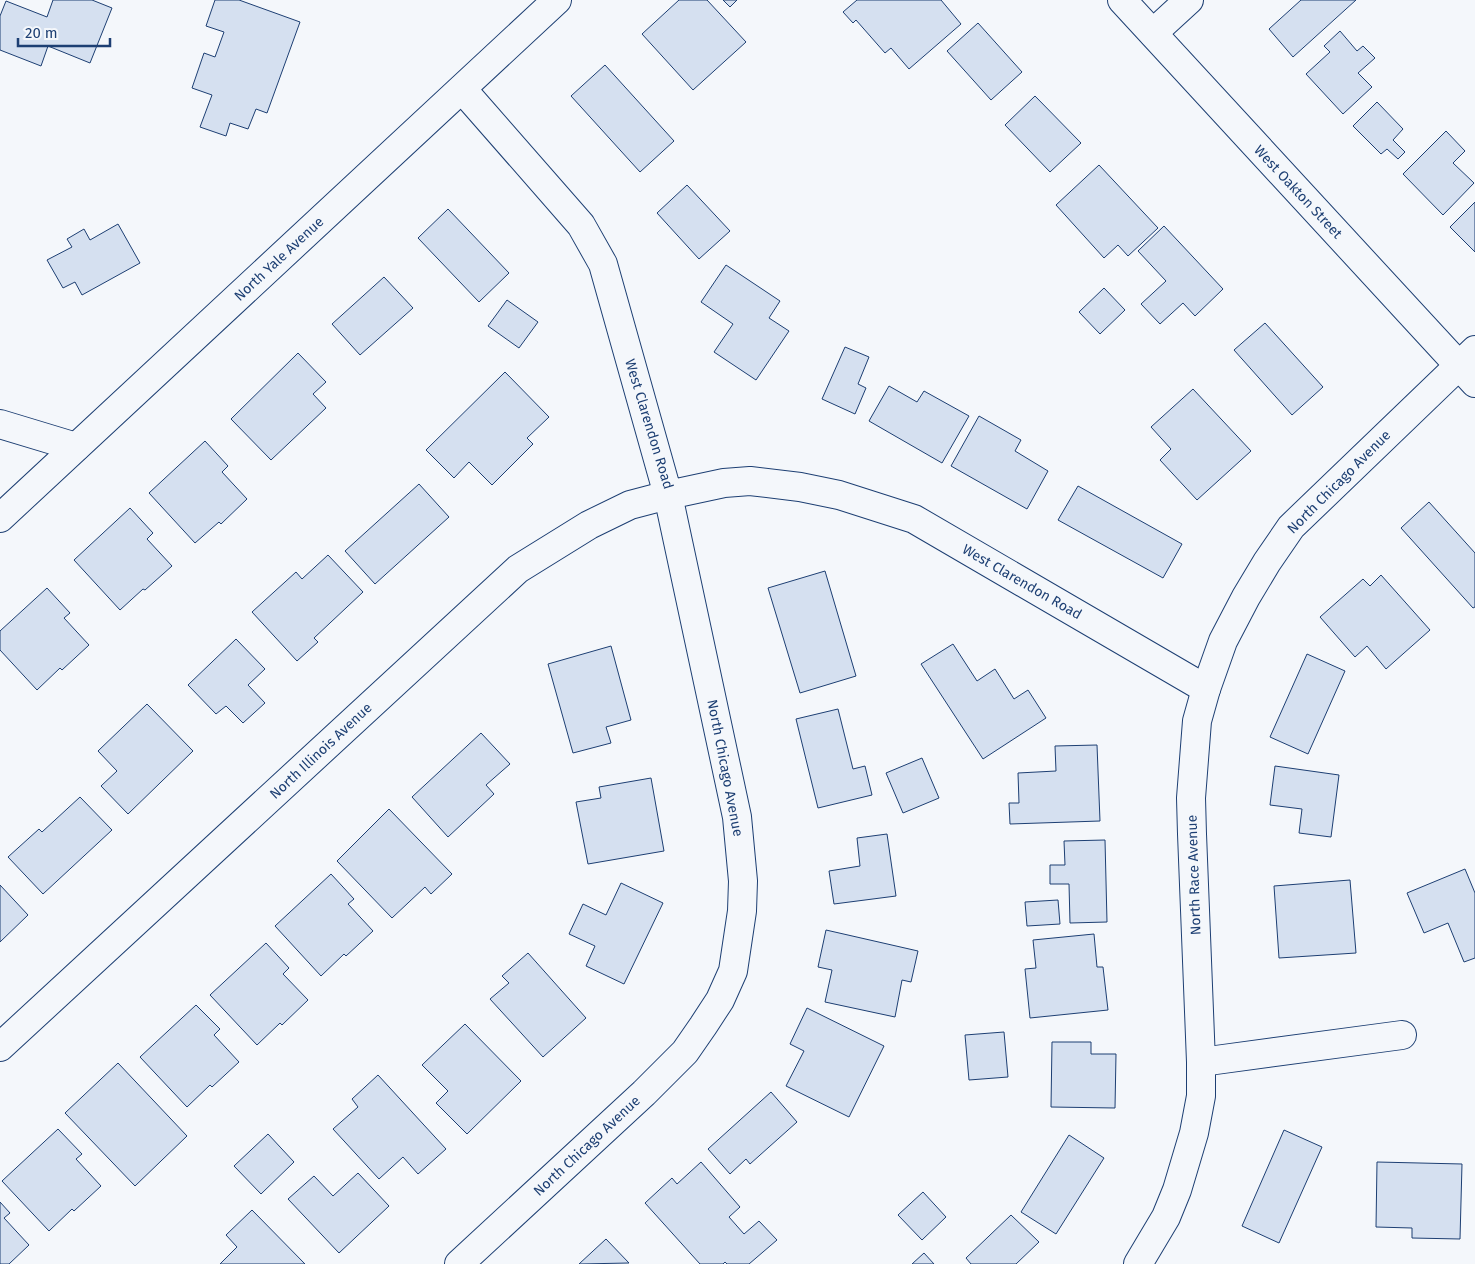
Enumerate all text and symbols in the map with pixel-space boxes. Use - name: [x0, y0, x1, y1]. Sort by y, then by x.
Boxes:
- scale bar: [18, 15, 110, 47]
- text: 20 m: [25, 24, 58, 42]
- street label: West Oakton Street: [1250, 142, 1346, 243]
- street label: North Yale Avenue: [231, 213, 327, 305]
- street label: West Clarendon Road: [621, 357, 677, 491]
- street label: North Chicago Avenue: [1284, 427, 1394, 537]
- street label: West Clarendon Road: [959, 541, 1085, 623]
- street label: North Chicago Avenue: [703, 698, 747, 838]
- street label: North Illinois Avenue: [266, 699, 376, 803]
- street label: North Race Avenue: [1183, 815, 1205, 935]
- street label: North Chicago Avenue: [530, 1092, 644, 1200]

